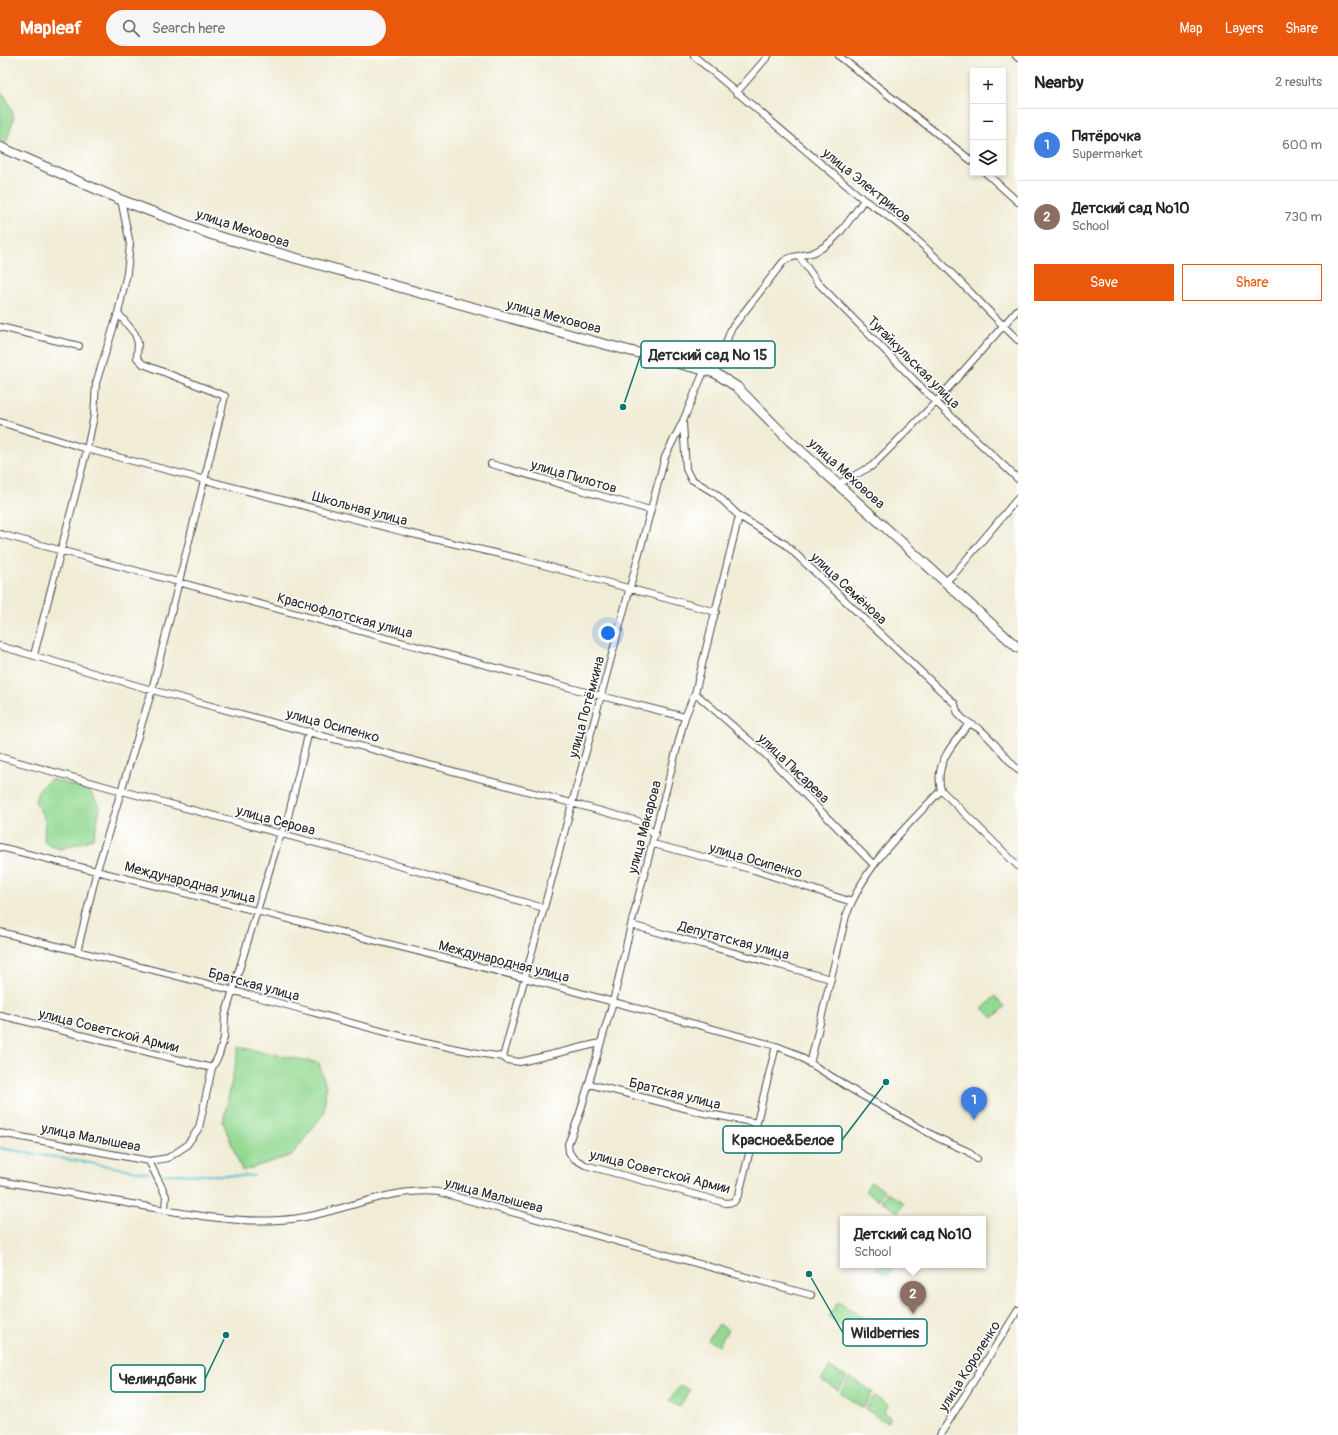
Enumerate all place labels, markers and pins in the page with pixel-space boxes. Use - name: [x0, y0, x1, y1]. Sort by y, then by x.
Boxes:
- callout: Детский сад № 15: [641, 341, 775, 368]
- pin: 1: [961, 1087, 987, 1120]
- callout: Красное&Белое: [723, 1126, 842, 1153]
- pin: 2: [900, 1281, 926, 1314]
- callout: Wildberries: [843, 1319, 927, 1346]
- callout: Челиндбанк: [111, 1365, 205, 1392]

